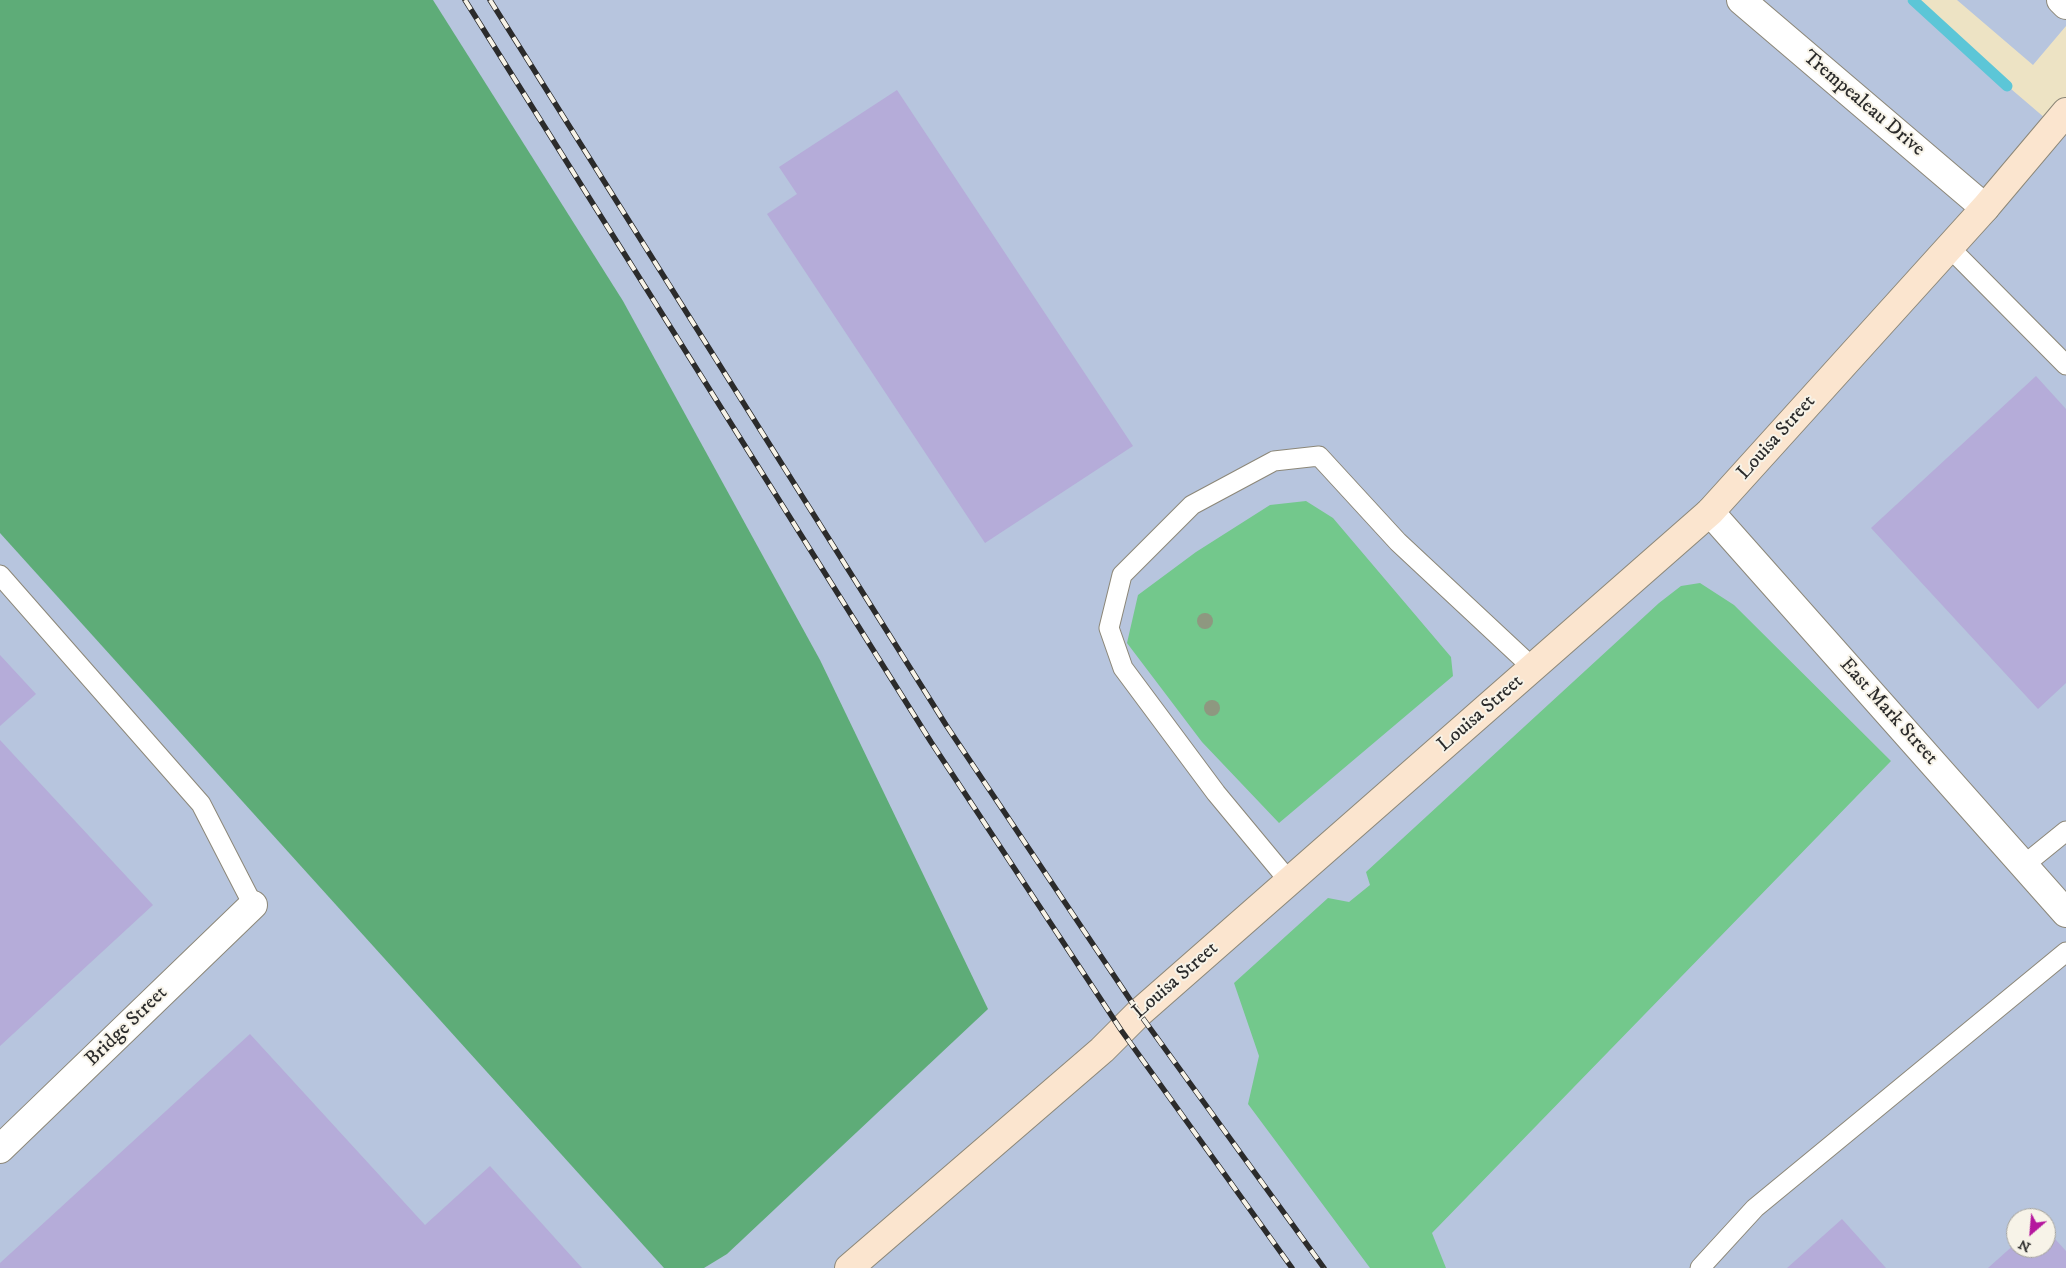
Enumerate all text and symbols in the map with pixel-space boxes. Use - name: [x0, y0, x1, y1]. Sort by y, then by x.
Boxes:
- street label: Trempealeau Drive: [1797, 46, 1929, 162]
- street label: Louisa Street: [1733, 391, 1821, 485]
- street label: East Mark Street: [1834, 654, 1942, 770]
- street label: Louisa Street: [1433, 670, 1529, 758]
- street label: Louisa Street: [1128, 937, 1224, 1025]
- street label: Bridge Street: [81, 982, 173, 1072]
- north arrow: [2006, 1208, 2056, 1258]
- text: N: [2015, 1235, 2034, 1256]

